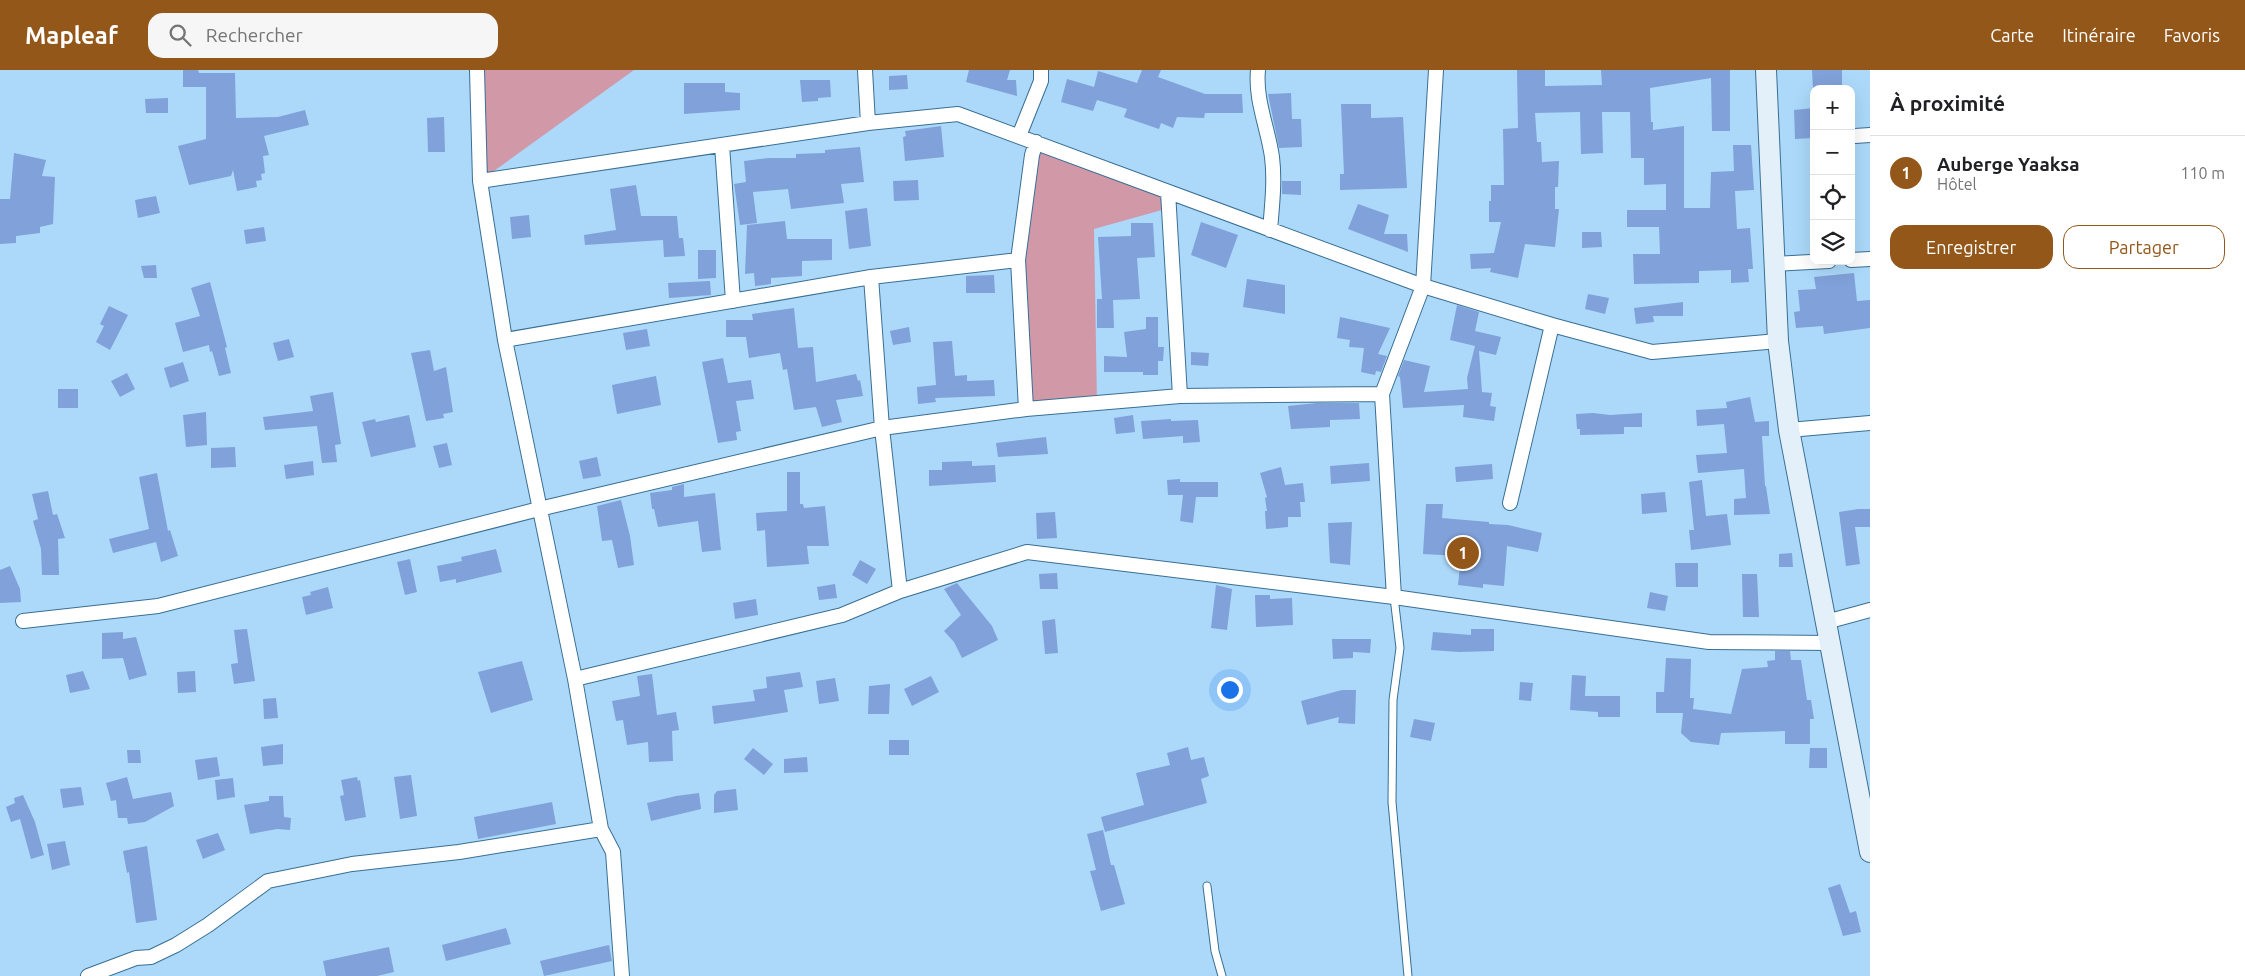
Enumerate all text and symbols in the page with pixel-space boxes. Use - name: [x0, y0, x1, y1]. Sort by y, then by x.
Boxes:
- search box: [148, 13, 498, 58]
- icon: search: [166, 21, 194, 49]
- text: Mapleaf: [25, 22, 118, 49]
- text: Rechercher: [206, 24, 303, 46]
- text: Carte: [1990, 25, 2034, 45]
- text: Itinéraire: [2062, 25, 2136, 45]
- text: Favoris: [2164, 25, 2220, 45]
- map controls: [1810, 85, 1855, 265]
- button: +: [1810, 85, 1855, 130]
- text: À proximité: [1890, 91, 2005, 115]
- button: −: [1810, 130, 1855, 175]
- text: Auberge Yaaksa: [1937, 153, 2080, 175]
- text: 1: [1901, 164, 1911, 182]
- text: 110 m: [2180, 164, 2225, 182]
- button: locate: [1810, 175, 1855, 220]
- text: Hôtel: [1937, 175, 1977, 193]
- button: layers: [1810, 220, 1855, 265]
- button: Enregistrer: [1890, 225, 2053, 269]
- button: Partager: [2063, 225, 2225, 269]
- pin: 1: [1447, 534, 1479, 572]
- your location: [1217, 677, 1243, 703]

